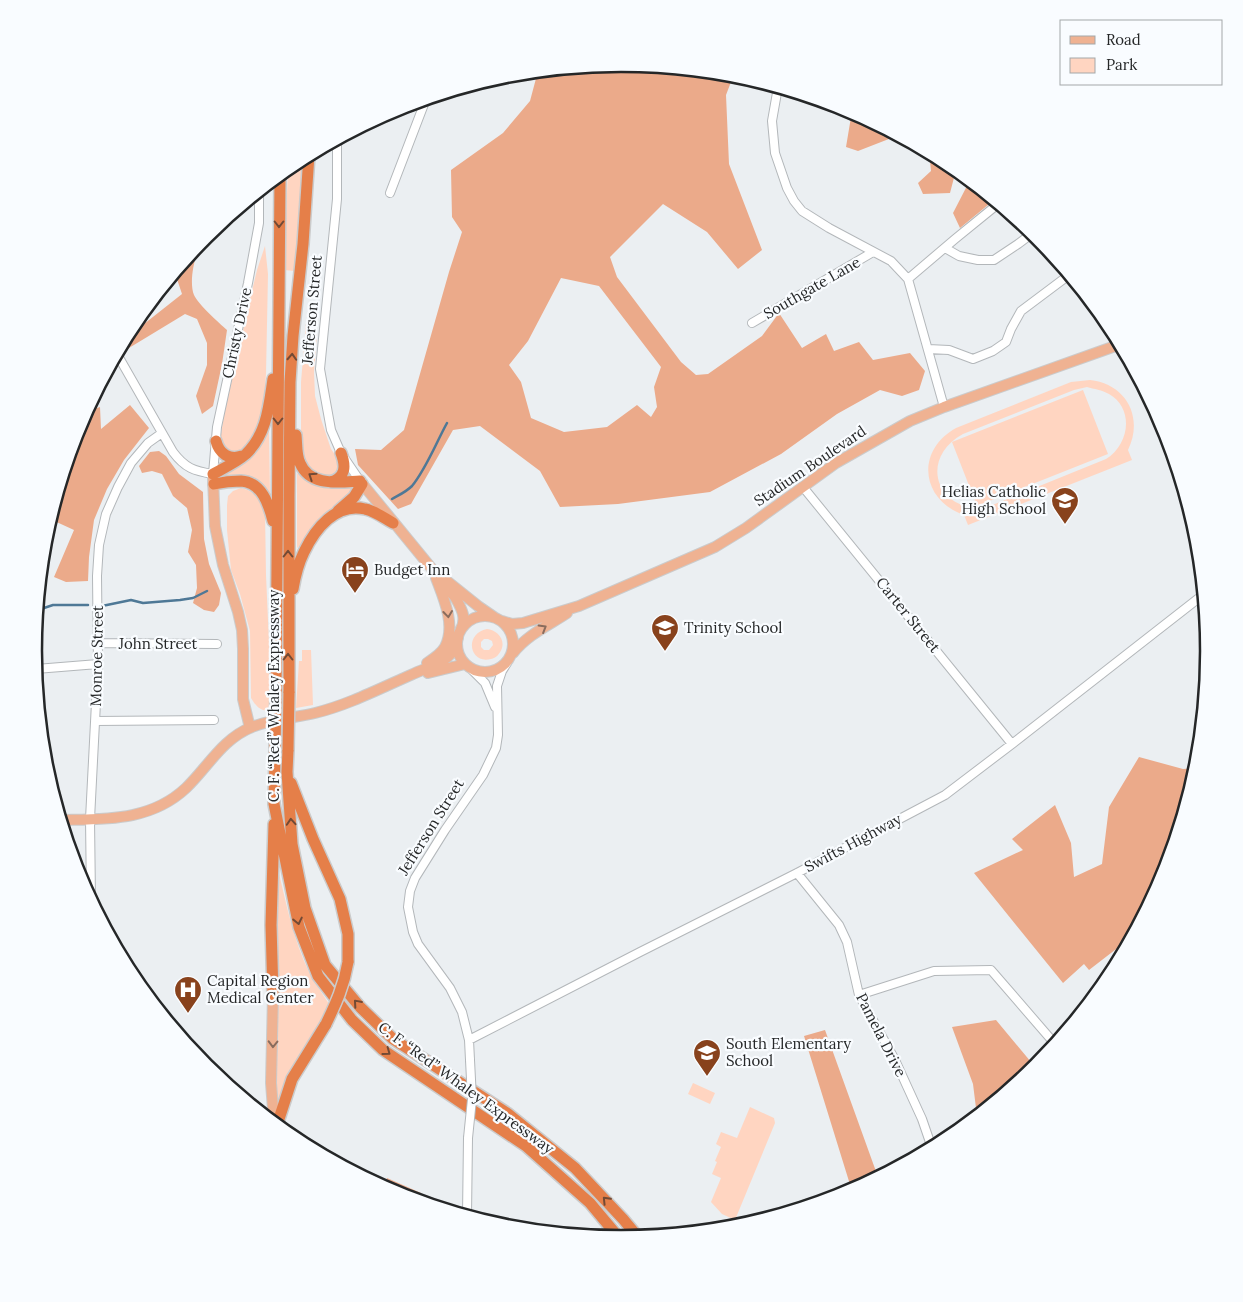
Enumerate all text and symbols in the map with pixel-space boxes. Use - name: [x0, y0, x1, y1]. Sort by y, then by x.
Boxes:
- legend: [1060, 20, 1223, 85]
- text: Road: [1106, 30, 1141, 49]
- text: Park: [1106, 55, 1137, 74]
- one-way arrow: [274, 220, 284, 228]
- street label: Southgate Lane: [760, 252, 864, 323]
- street label: Jefferson Street: [297, 254, 326, 366]
- street label: Christy Drive: [218, 286, 255, 380]
- one-way arrow: [286, 353, 297, 361]
- one-way arrow: [273, 418, 283, 426]
- street label: Stadium Boulevard: [750, 421, 869, 510]
- one-way arrow: [309, 473, 318, 483]
- place label: Helias Catholic High School: [942, 482, 1046, 518]
- school or university icon: Helias Catholic High School: [1050, 486, 1080, 525]
- one-way arrow: [283, 550, 293, 558]
- hotel icon: Budget Inn: [340, 555, 370, 594]
- place label: Budget Inn: [374, 560, 450, 579]
- street label: Carter Street: [872, 573, 945, 656]
- street label: C. F. “Red” Whaley Expressway: [264, 590, 283, 802]
- street label: Monroe Street: [86, 605, 107, 707]
- one-way arrow: [442, 610, 453, 618]
- school or university icon: Trinity School: [650, 613, 680, 652]
- place label: Trinity School: [684, 618, 782, 637]
- one-way arrow: [538, 625, 547, 635]
- street label: John Street: [118, 634, 198, 653]
- one-way arrow: [283, 653, 294, 661]
- street label: Jefferson Street: [393, 775, 468, 879]
- street label: Swifts Highway: [801, 809, 905, 876]
- one-way arrow: [285, 818, 296, 826]
- one-way arrow: [292, 916, 303, 925]
- place label: Capital Region Medical Center: [207, 971, 314, 1007]
- hospital icon: Capital Region Medical Center: [173, 975, 203, 1014]
- street label: Pamela Drive: [852, 990, 911, 1080]
- one-way arrow: [355, 1000, 363, 1009]
- street label: C. F. “Red” Whaley Expressway: [375, 1017, 558, 1158]
- place label: South Elementary School: [726, 1034, 851, 1070]
- school or university icon: South Elementary School: [692, 1038, 722, 1077]
- one-way arrow: [268, 1040, 278, 1048]
- one-way arrow: [382, 1046, 391, 1055]
- one-way arrow: [603, 1197, 612, 1206]

